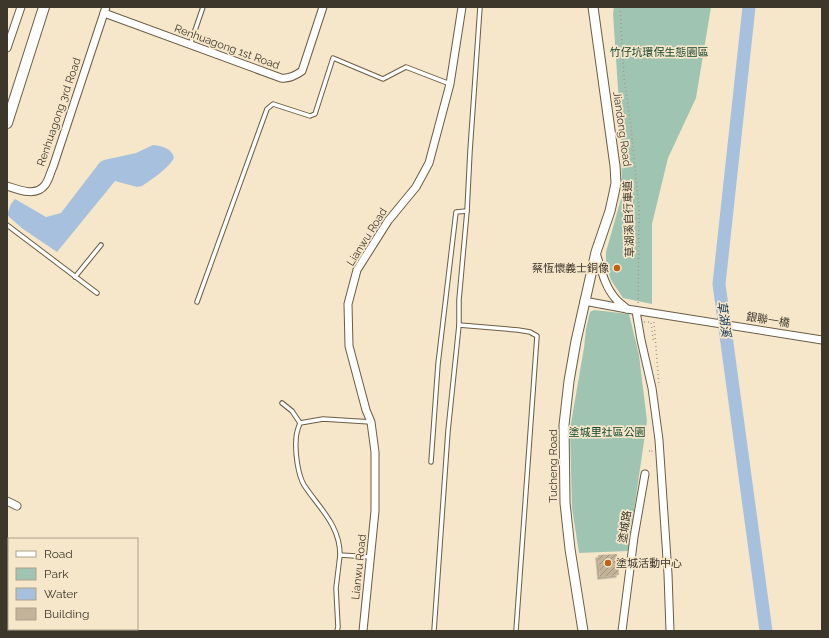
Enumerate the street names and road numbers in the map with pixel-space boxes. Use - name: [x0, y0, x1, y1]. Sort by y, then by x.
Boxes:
- street label: Renhuagong 1st Road: [173, 22, 282, 72]
- street label: Renhuagong 3rd Road: [34, 56, 84, 168]
- street label: Jiandong Road: [610, 91, 634, 168]
- street label: 草湖溪自行車道: [621, 180, 637, 258]
- street label: Lianwu Road: [344, 206, 390, 268]
- street label: 銀聯一橋: [745, 310, 791, 330]
- street label: Tucheng Road: [547, 429, 560, 503]
- street label: 塗城路: [616, 510, 634, 544]
- street label: Lianwu Road: [349, 533, 369, 600]

